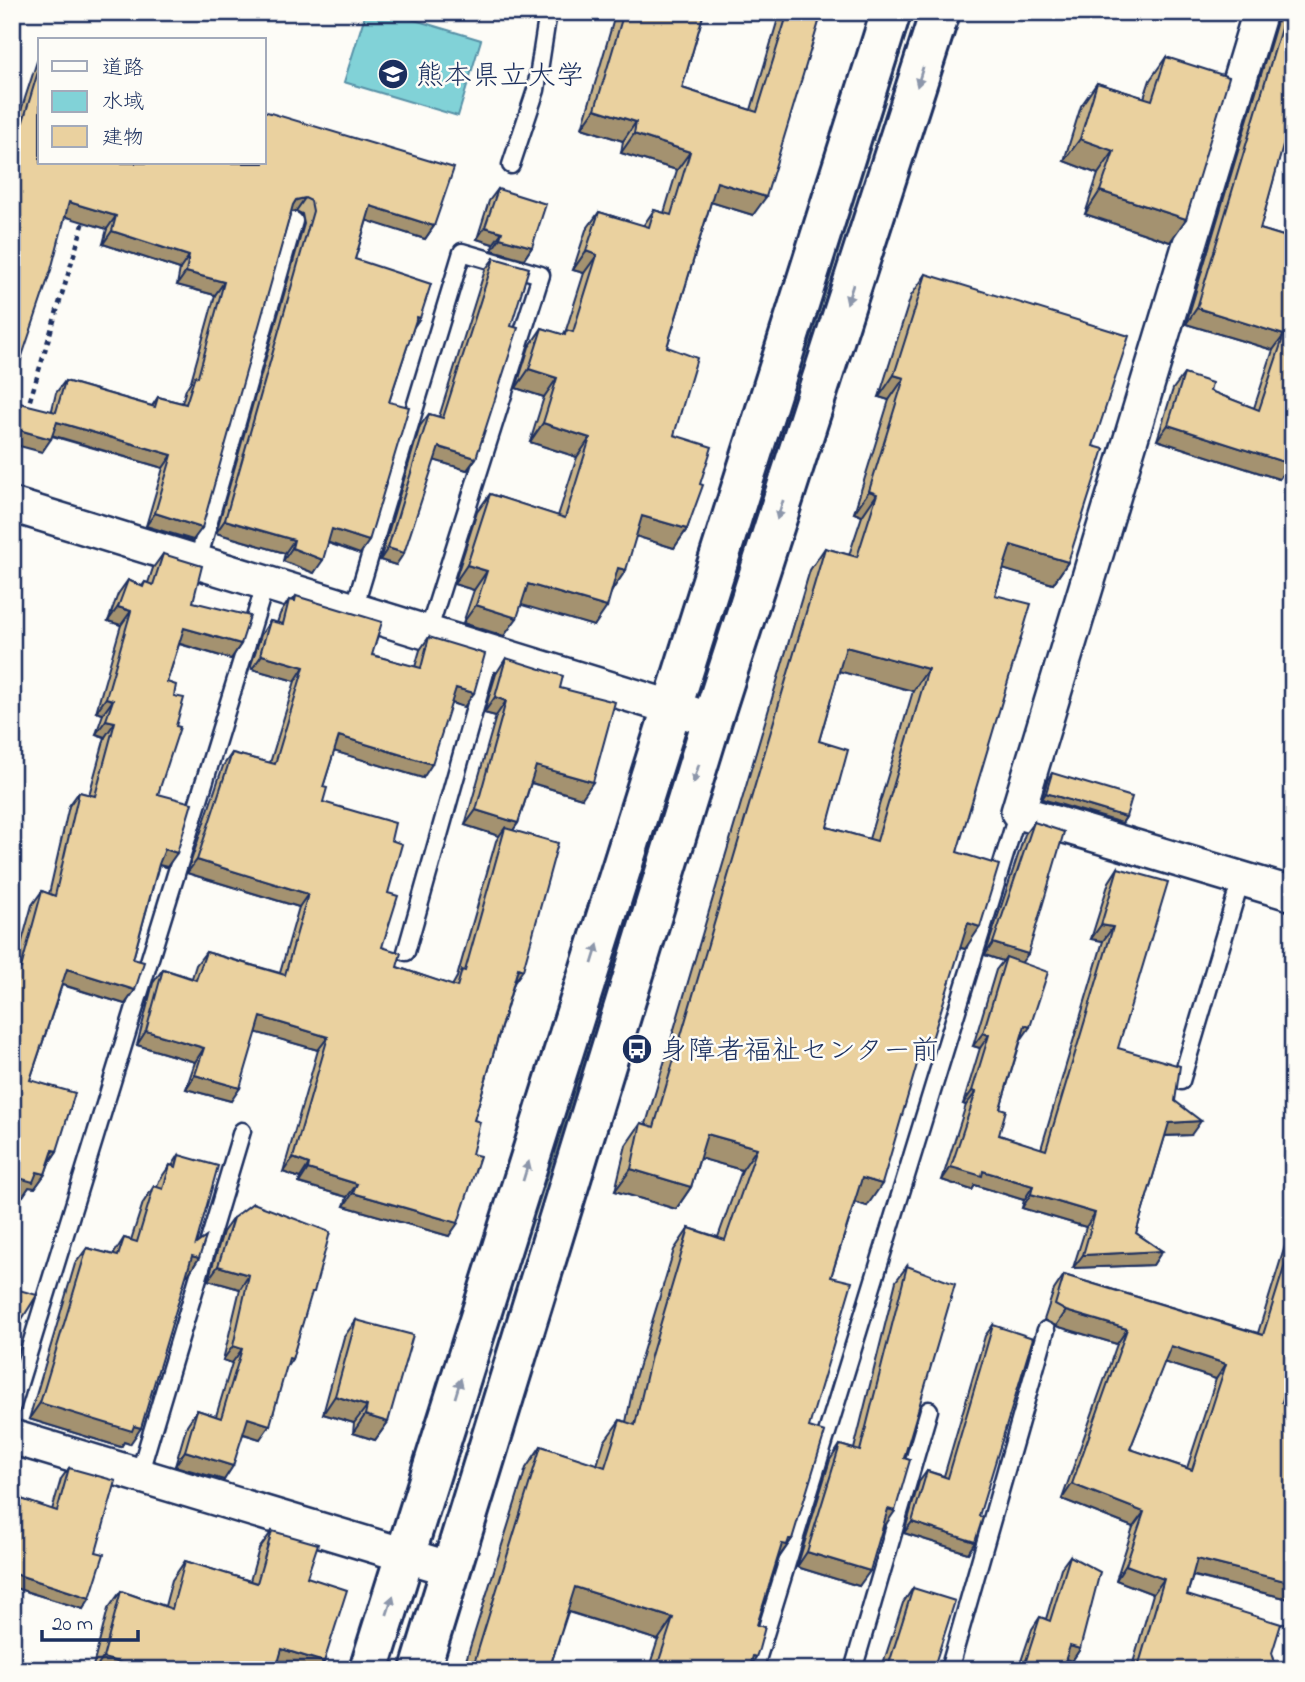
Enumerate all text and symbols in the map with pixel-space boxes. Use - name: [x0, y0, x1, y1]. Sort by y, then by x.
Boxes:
- legend: [38, 38, 266, 164]
- text: 道路: [102, 54, 144, 84]
- school or university icon: 熊本県立大学: [376, 57, 410, 91]
- place label: 熊本県立大学: [416, 57, 584, 98]
- one-way arrow: [914, 67, 924, 88]
- text: 水域: [102, 88, 144, 118]
- text: 建物: [102, 124, 144, 154]
- one-way arrow: [844, 284, 855, 305]
- one-way arrow: [774, 500, 785, 521]
- one-way arrow: [691, 764, 701, 785]
- one-way arrow: [590, 943, 600, 964]
- bus stop icon: 身障者福祉センター前: [620, 1032, 654, 1066]
- place label: 身障者福祉センター前: [660, 1032, 939, 1073]
- one-way arrow: [522, 1160, 532, 1181]
- one-way arrow: [454, 1377, 464, 1398]
- one-way arrow: [385, 1594, 396, 1615]
- scale bar: [42, 1598, 138, 1642]
- text: 20 m: [52, 1610, 93, 1640]

